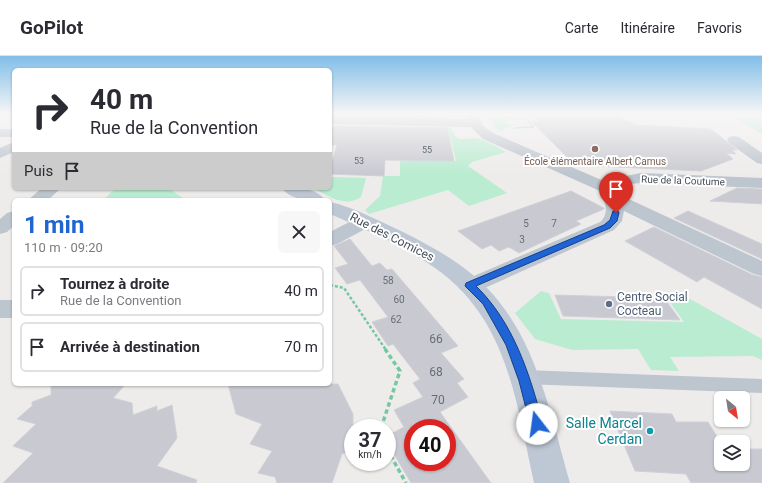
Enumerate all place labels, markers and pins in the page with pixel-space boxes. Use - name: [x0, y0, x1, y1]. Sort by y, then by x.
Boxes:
- marker: École élémentaire Albert Camus: [590, 144, 600, 154]
- place label: École élémentaire Albert Camus: [524, 155, 666, 167]
- pin: [599, 172, 633, 213]
- place label: Centre Social Cocteau: [617, 290, 688, 318]
- marker: Centre Social Cocteau: [604, 299, 614, 309]
- place label: Salle Marcel Cerdan: [566, 415, 642, 447]
- marker: Salle Marcel Cerdan: [645, 426, 655, 436]

